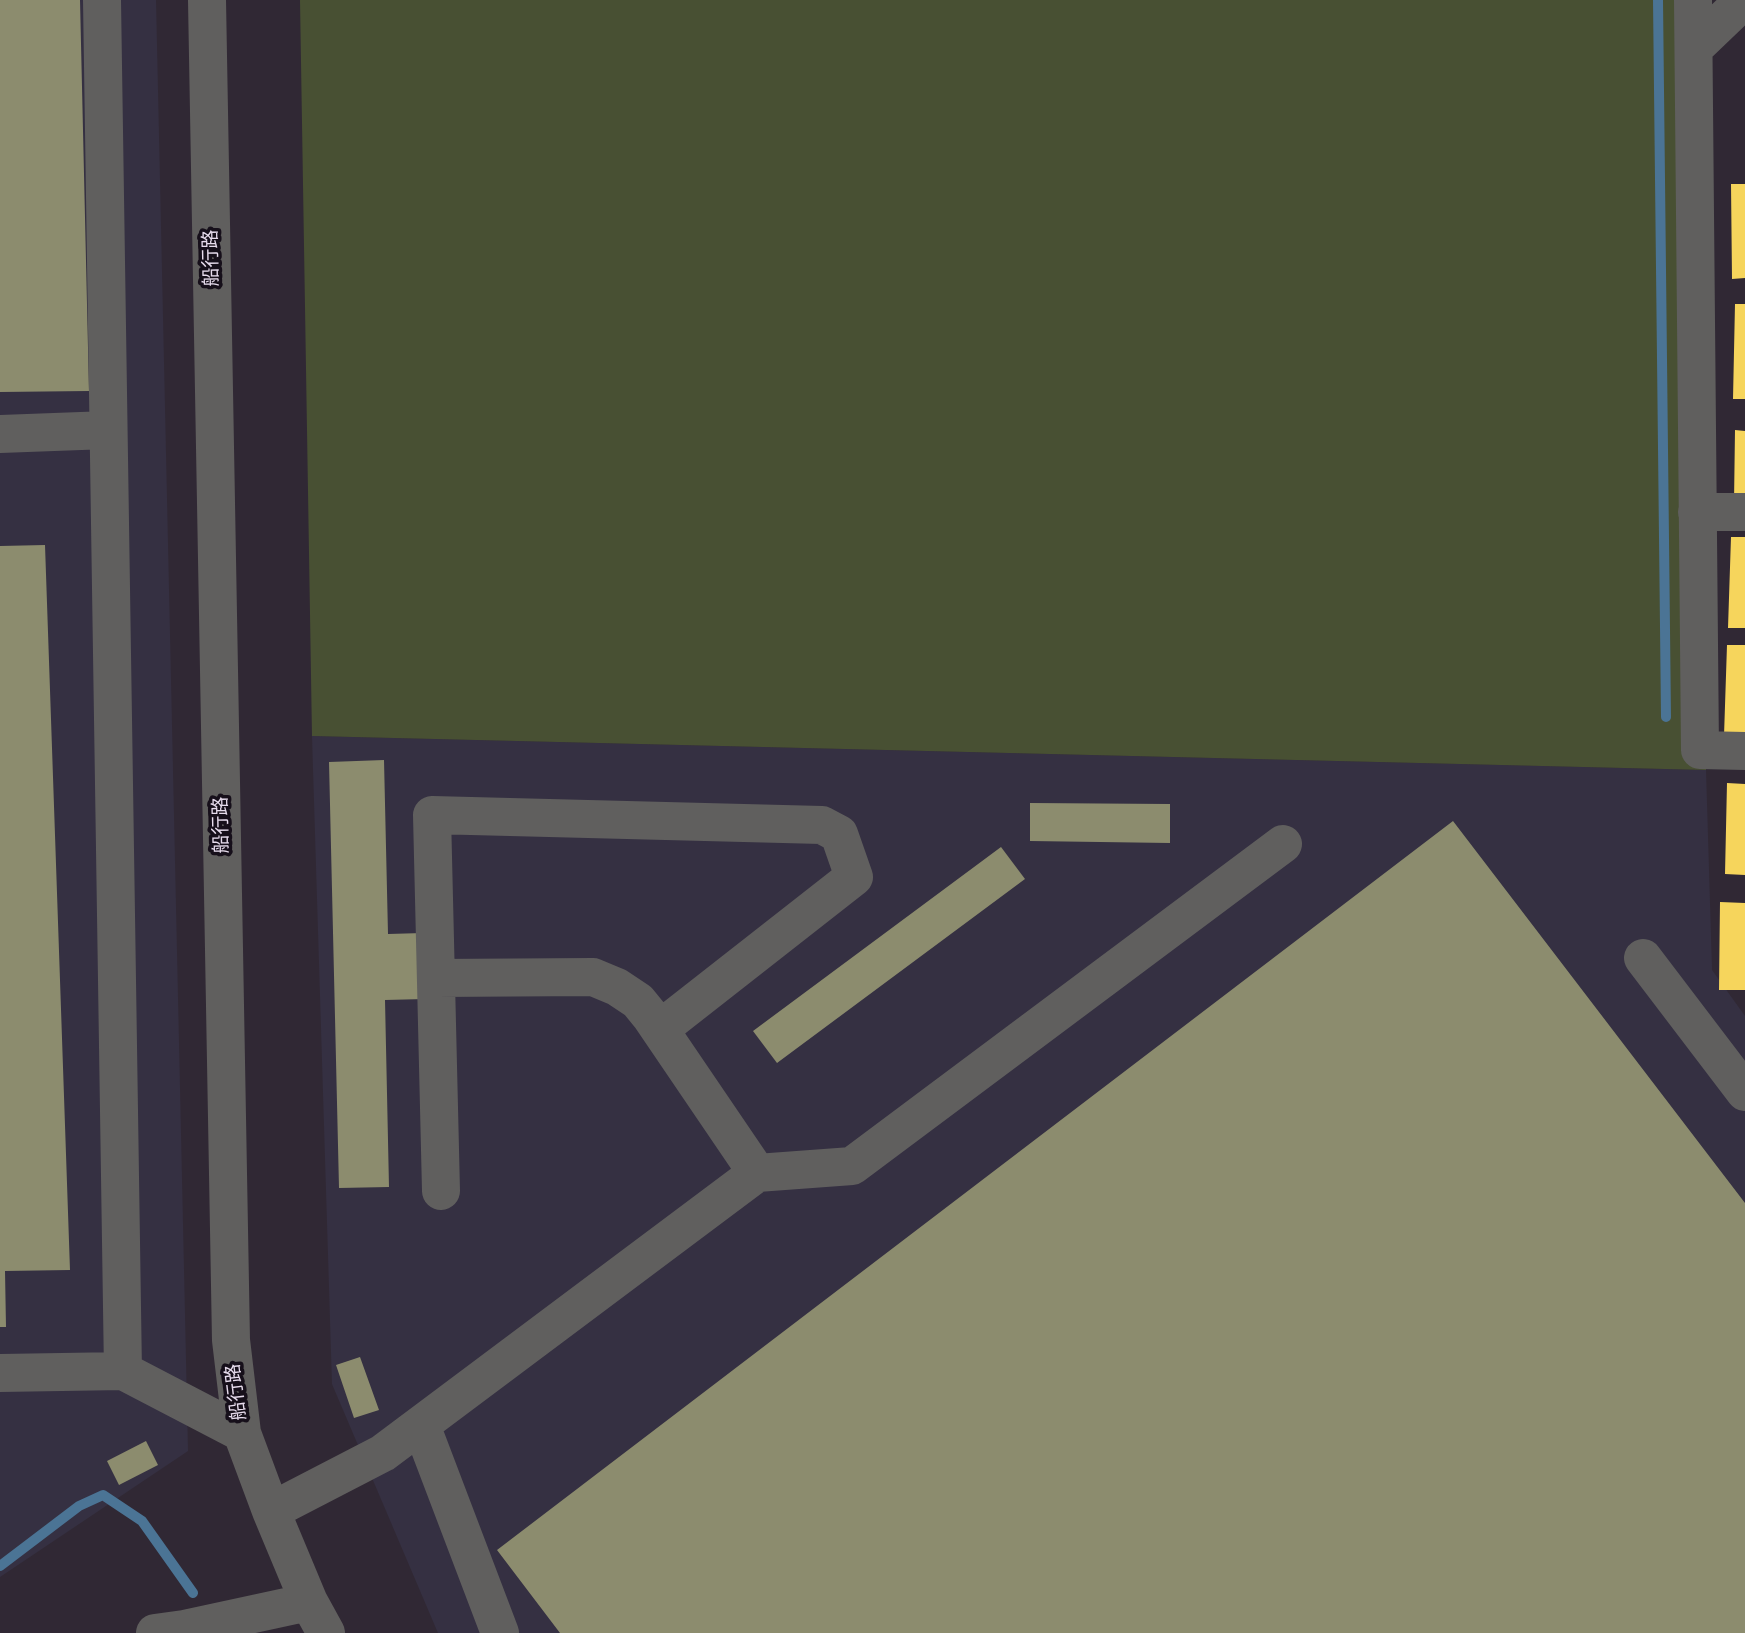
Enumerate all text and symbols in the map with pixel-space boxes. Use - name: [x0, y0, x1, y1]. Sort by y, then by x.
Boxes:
- street label: 船行路: [200, 229, 224, 287]
- street label: 船行路: [210, 796, 234, 854]
- street label: 船行路: [222, 1362, 252, 1422]

